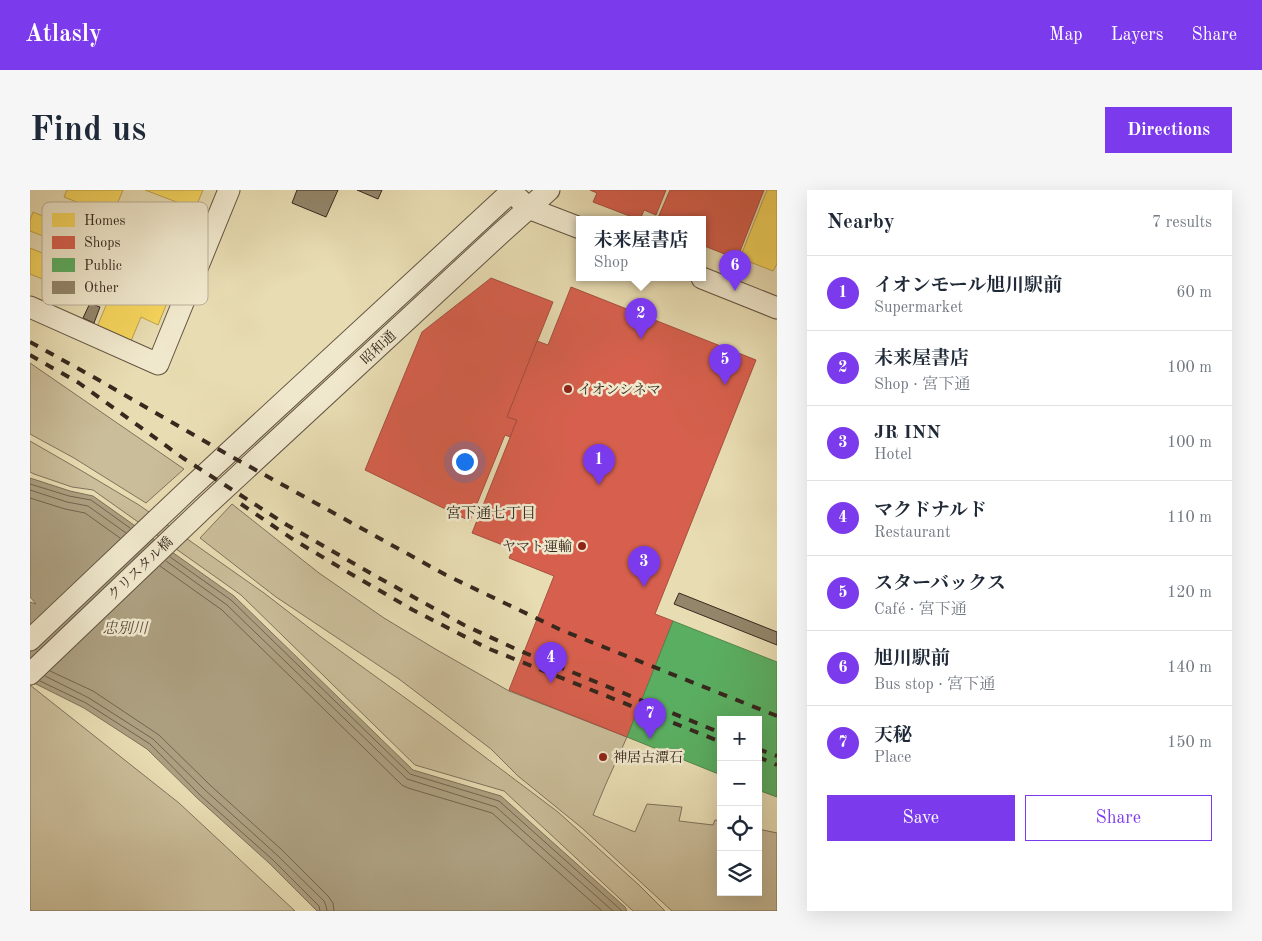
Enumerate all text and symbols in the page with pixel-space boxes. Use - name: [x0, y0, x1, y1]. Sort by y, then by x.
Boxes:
- text: Atlasly: [25, 23, 102, 47]
- text: Map: [1049, 26, 1083, 44]
- text: Layers: [1111, 26, 1163, 44]
- text: Share: [1191, 26, 1237, 44]
- button: Directions: [1105, 107, 1232, 153]
- text: Find us: [30, 113, 146, 148]
- legend: [42, 202, 208, 305]
- text: Nearby: [827, 212, 895, 233]
- text: Homes: [84, 214, 126, 228]
- text: 7 results: [1152, 215, 1212, 231]
- popup: [576, 216, 706, 281]
- text: 未来屋書店: [593, 232, 689, 251]
- text: Shops: [84, 236, 121, 250]
- pin: 6: [719, 250, 751, 291]
- text: Shop: [593, 255, 628, 271]
- text: Public: [84, 259, 122, 273]
- text: イオンモール旭川駅前: [874, 277, 1062, 296]
- text: Other: [84, 281, 119, 295]
- text: 1: [838, 285, 848, 301]
- text: 60 m: [1176, 285, 1212, 301]
- pin: 2: [625, 298, 657, 339]
- text: Supermarket: [874, 300, 963, 316]
- street label: 昭和通: [358, 328, 399, 367]
- pin: 5: [709, 344, 741, 385]
- text: 未来屋書店: [874, 350, 969, 369]
- text: 2: [838, 360, 848, 376]
- text: 100 m: [1167, 360, 1212, 376]
- text: Shop · 宮下通: [874, 377, 970, 393]
- place label: イオンシネマ: [578, 382, 661, 397]
- marker: イオンシネマ: [562, 383, 574, 395]
- text: JR INN: [874, 424, 941, 443]
- text: 3: [838, 435, 848, 451]
- text: 100 m: [1167, 435, 1212, 451]
- pin: 1: [583, 444, 615, 485]
- text: Hotel: [874, 447, 912, 463]
- your location: [452, 449, 478, 475]
- text: マクドナルド: [874, 502, 987, 521]
- district label: 宮下通七丁目: [446, 505, 536, 522]
- text: 4: [838, 510, 848, 526]
- text: 110 m: [1167, 510, 1212, 526]
- text: Restaurant: [874, 525, 951, 541]
- street label: クリスタル橋: [105, 534, 176, 603]
- place label: ヤマト運輸: [502, 539, 572, 554]
- marker: ヤマト運輸: [576, 540, 588, 552]
- pin: 3: [628, 546, 660, 587]
- text: スターバックス: [874, 575, 1006, 594]
- text: 5: [838, 585, 848, 601]
- text: 120 m: [1167, 585, 1212, 601]
- text: Café · 宮下通: [874, 602, 967, 618]
- water label: 忠別川: [102, 620, 149, 637]
- pin: 4: [535, 642, 567, 683]
- text: 旭川駅前: [874, 650, 950, 669]
- text: 6: [838, 660, 848, 676]
- text: 140 m: [1167, 660, 1212, 676]
- text: Bus stop · 宮下通: [874, 677, 995, 693]
- pin: 7: [634, 698, 666, 739]
- map controls: [717, 716, 762, 896]
- button: +: [717, 716, 762, 761]
- text: 天秘: [874, 727, 912, 746]
- text: 7: [838, 735, 848, 751]
- text: 150 m: [1167, 735, 1212, 751]
- place label: 神居古潭石: [613, 750, 683, 765]
- text: Place: [874, 750, 911, 766]
- marker: 神居古潭石: [597, 751, 609, 763]
- button: −: [717, 761, 762, 806]
- button: Save: [827, 795, 1015, 841]
- button: Share: [1025, 795, 1212, 841]
- button: locate: [717, 806, 762, 851]
- button: layers: [717, 851, 762, 896]

